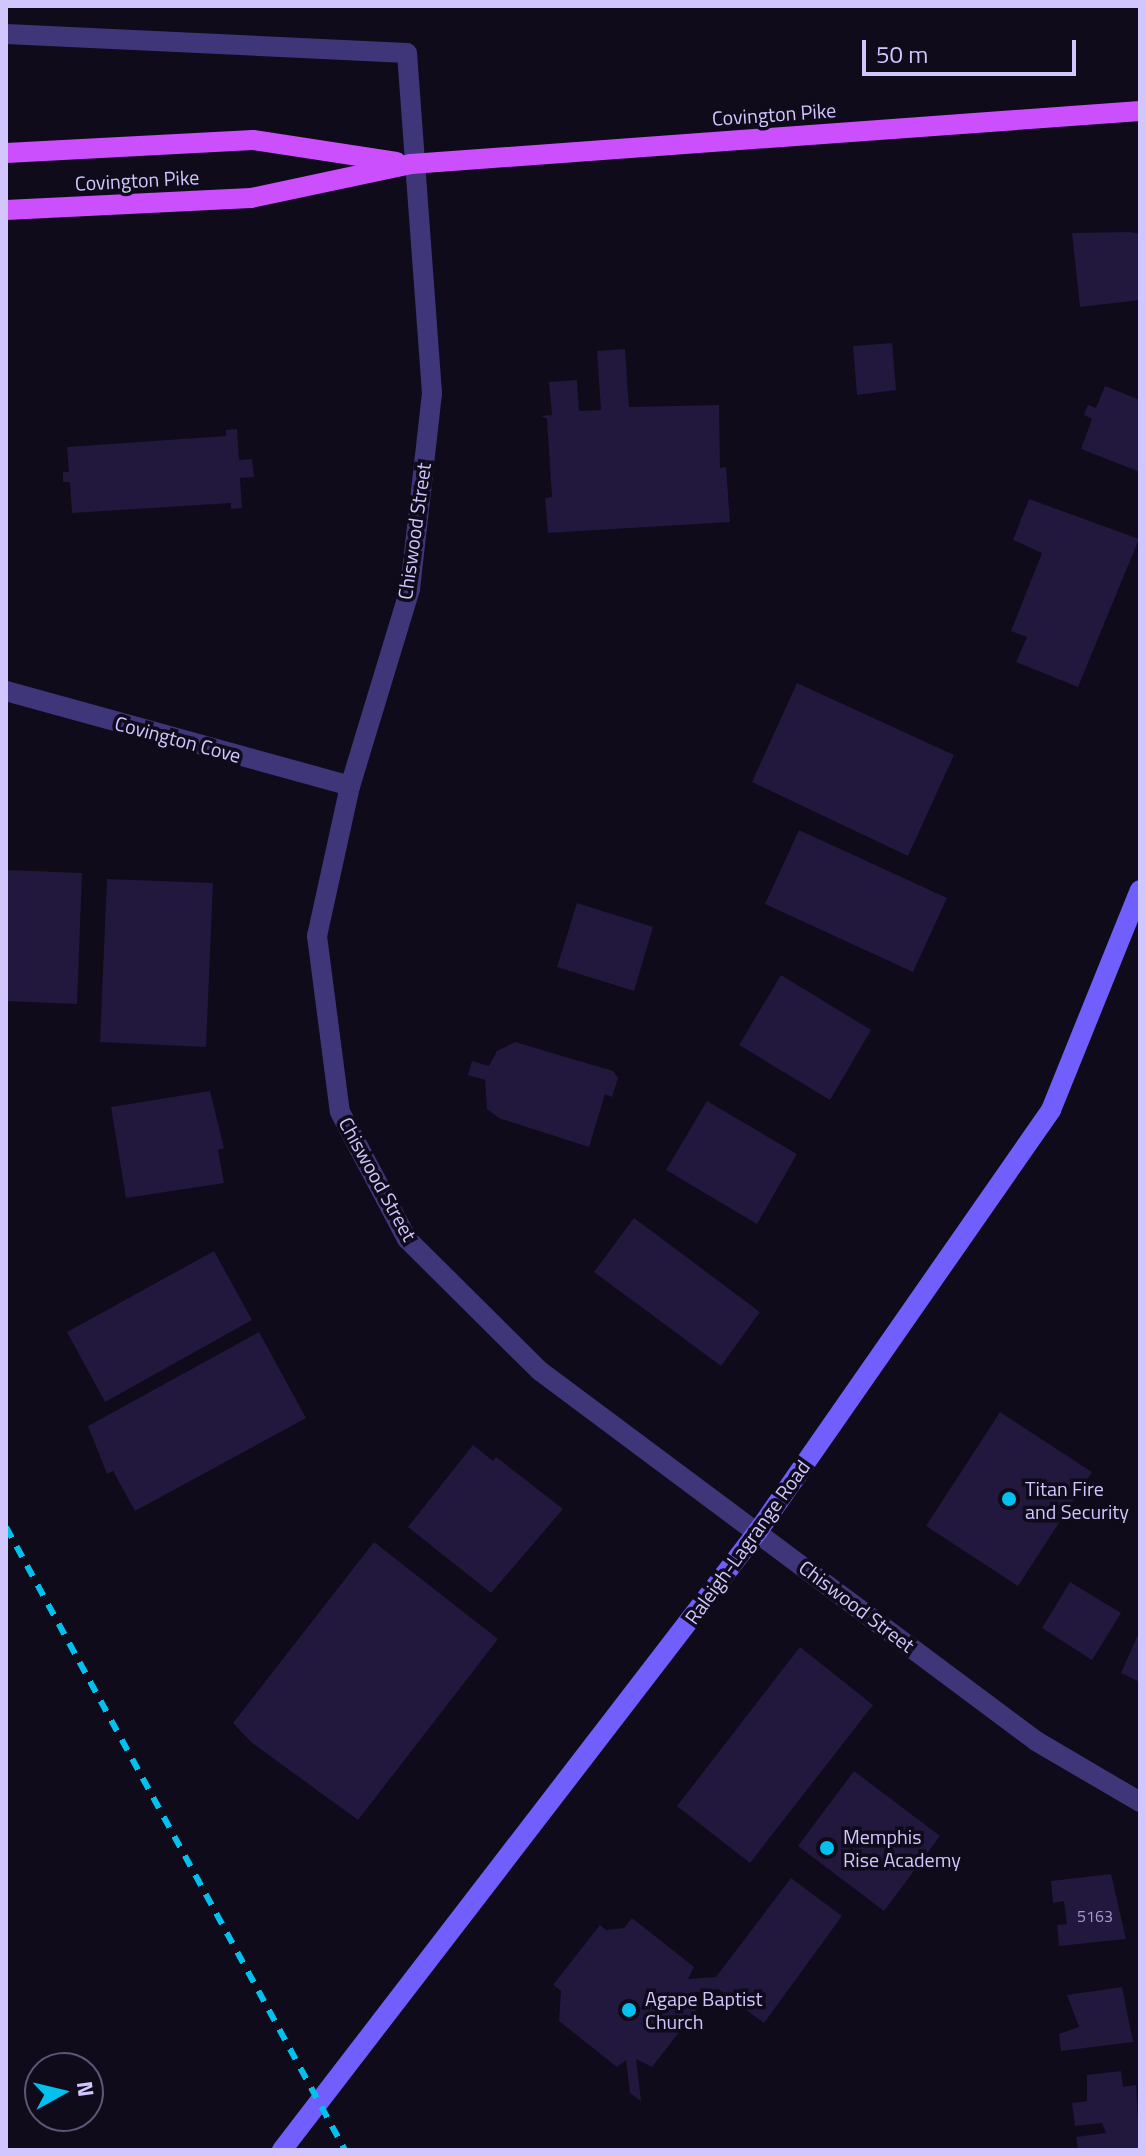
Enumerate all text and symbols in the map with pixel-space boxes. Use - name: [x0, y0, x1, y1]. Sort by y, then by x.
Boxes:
- scale bar: [866, 24, 1080, 74]
- text: 50 m: [876, 36, 928, 72]
- street label: Covington Pike: [711, 98, 837, 130]
- street label: Covington Pike: [74, 165, 200, 195]
- street label: Chiswood Street: [393, 461, 435, 601]
- street label: Covington Cove: [112, 711, 244, 767]
- street label: Chiswood Street: [334, 1113, 422, 1245]
- street label: Raleigh-Lagrange Road: [679, 1455, 815, 1629]
- place label: Titan Fire and Security: [1025, 1476, 1129, 1523]
- marker: Titan Fire and Security: [1000, 1490, 1018, 1508]
- street label: Chiswood Street: [795, 1555, 919, 1657]
- place label: Memphis Rise Academy: [843, 1824, 961, 1871]
- marker: Memphis Rise Academy: [818, 1839, 836, 1857]
- house number: 5163: [1077, 1906, 1113, 1926]
- place label: Agape Baptist Church: [645, 1986, 763, 2033]
- marker: Agape Baptist Church: [620, 2001, 638, 2019]
- north arrow: [24, 2052, 104, 2132]
- text: N: [68, 2079, 104, 2099]

